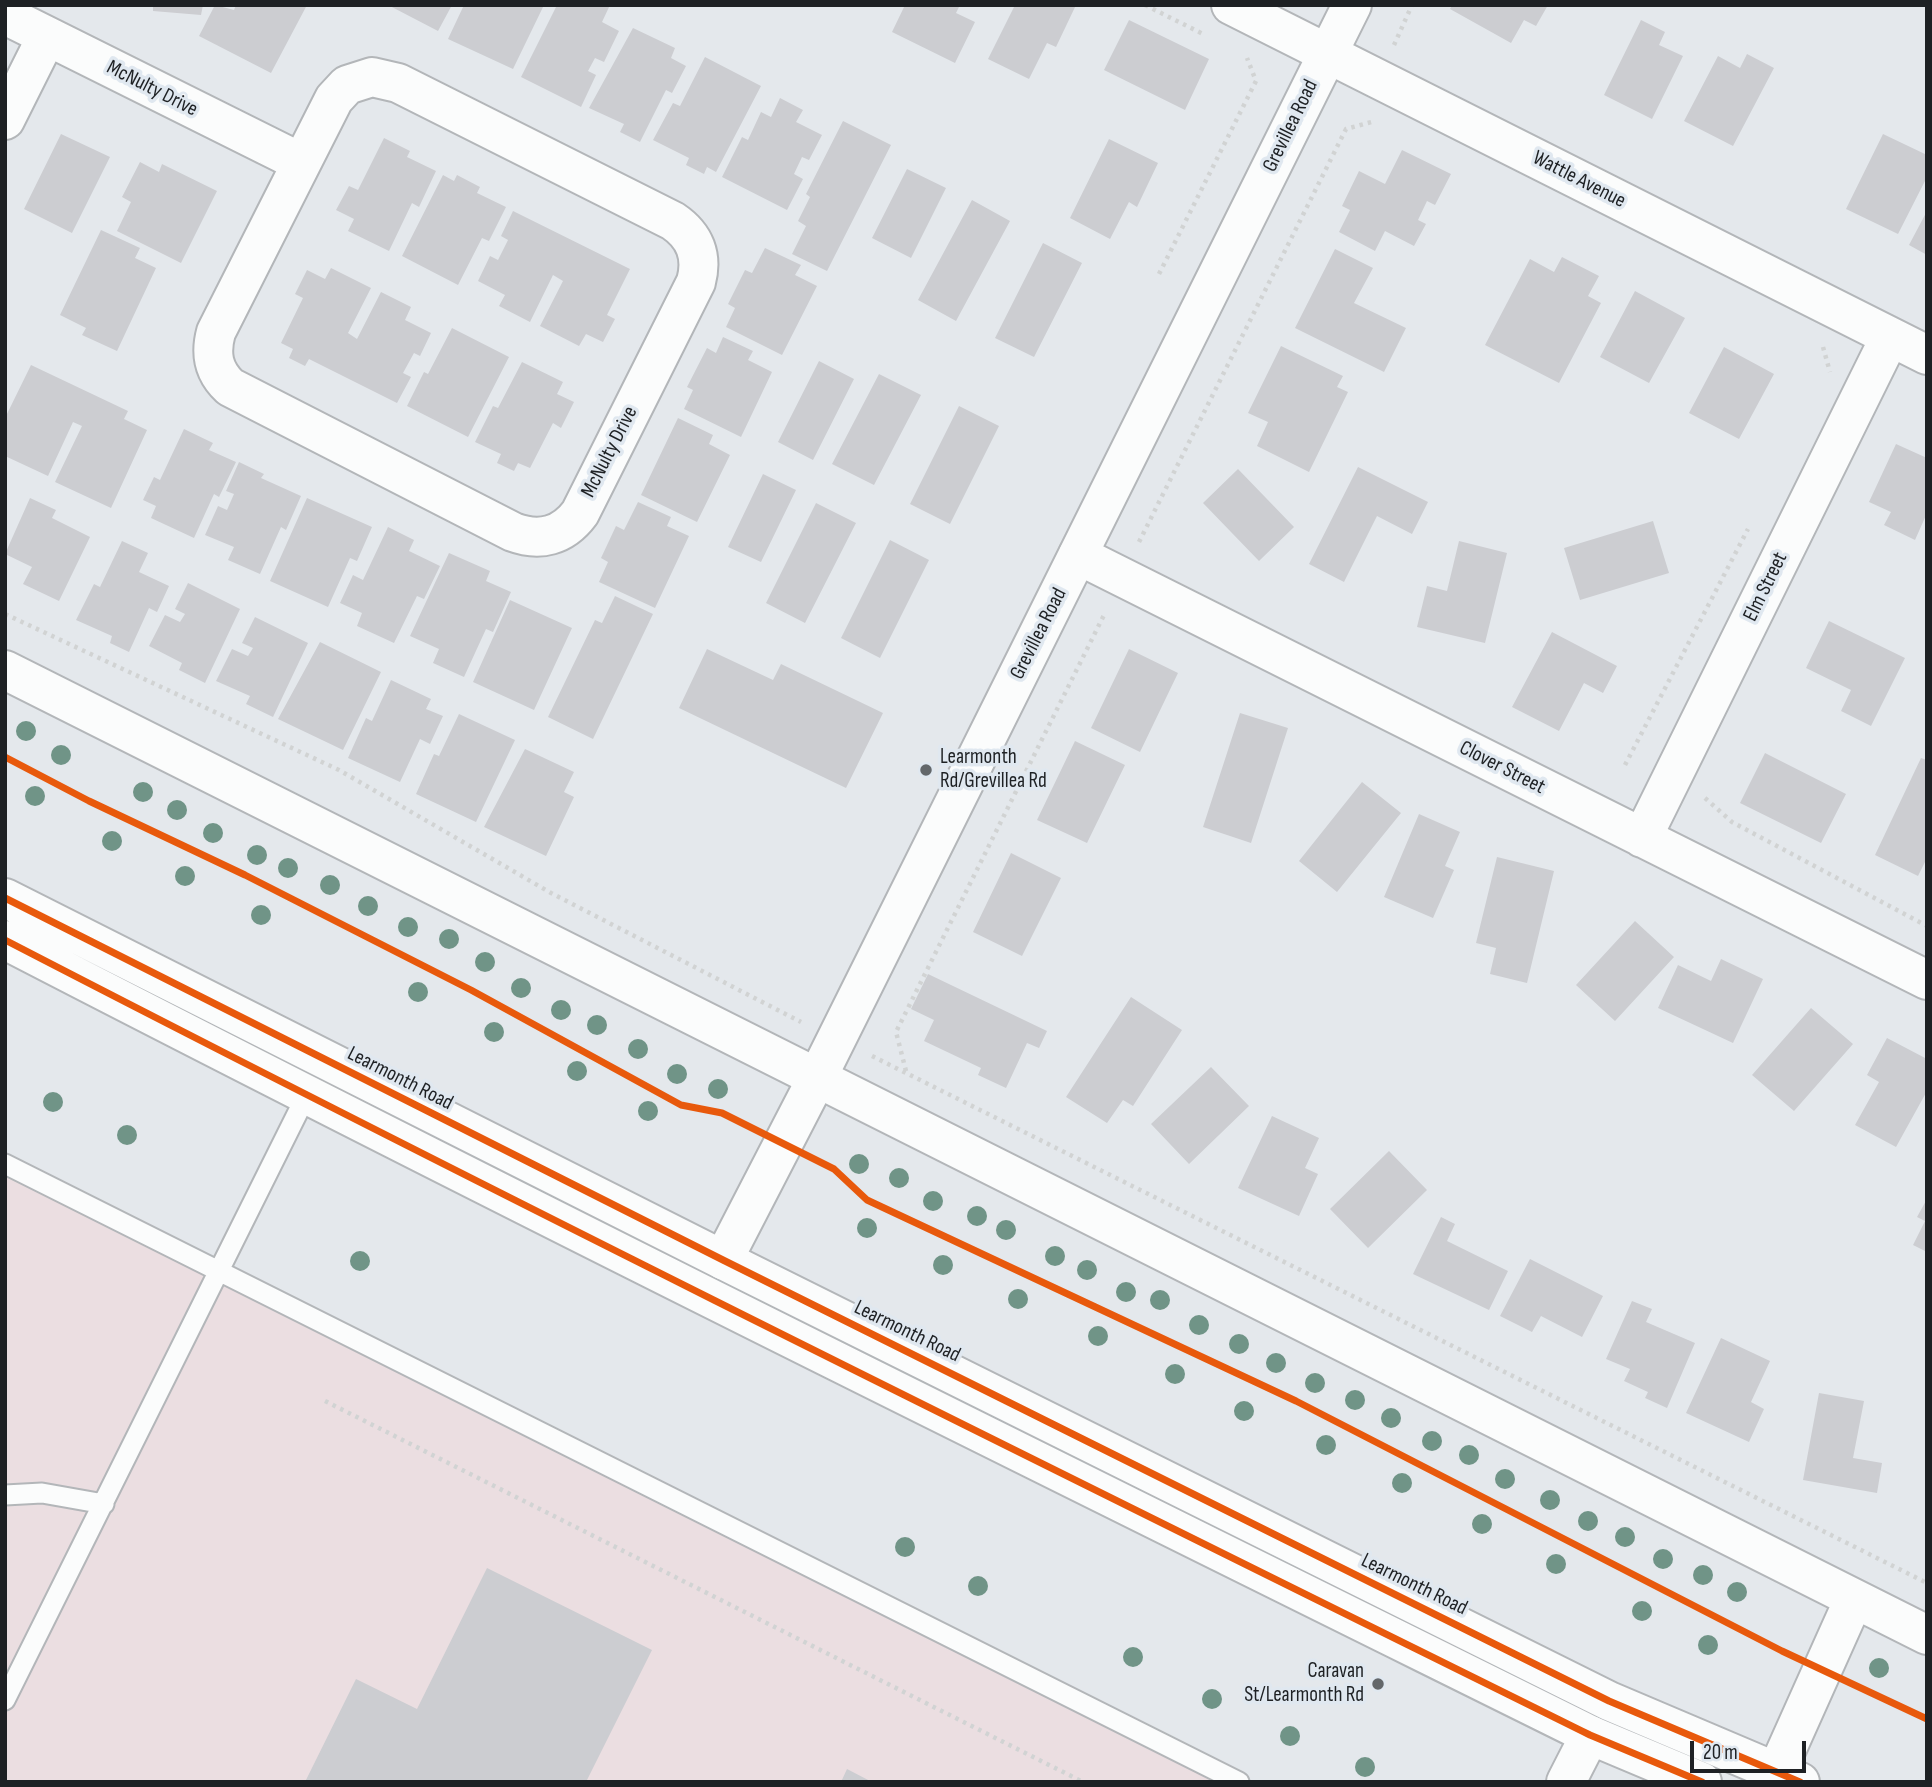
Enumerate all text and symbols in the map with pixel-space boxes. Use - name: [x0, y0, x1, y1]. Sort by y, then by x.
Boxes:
- street label: McNulty Drive: [102, 55, 202, 123]
- street label: Grevillea Road: [1258, 76, 1324, 176]
- street label: Wattle Avenue: [1528, 146, 1630, 214]
- street label: McNulty Drive: [576, 402, 644, 502]
- street label: Elm Street: [1739, 548, 1793, 626]
- street label: Grevillea Road: [1005, 584, 1073, 684]
- street label: Clover Street: [1455, 736, 1549, 800]
- place label: Learmonth Rd/Grevillea Rd: [940, 745, 1047, 795]
- marker: Learmonth Rd/Grevillea Rd: [918, 762, 934, 778]
- street label: Learmonth Road: [343, 1042, 457, 1116]
- street label: Learmonth Road: [850, 1295, 964, 1369]
- street label: Learmonth Road: [1357, 1548, 1471, 1622]
- place label: Caravan St/Learmonth Rd: [1244, 1659, 1364, 1709]
- marker: Caravan St/Learmonth Rd: [1370, 1676, 1386, 1692]
- scale bar: [1694, 1728, 1810, 1772]
- text: 20 m: [1703, 1740, 1738, 1765]

